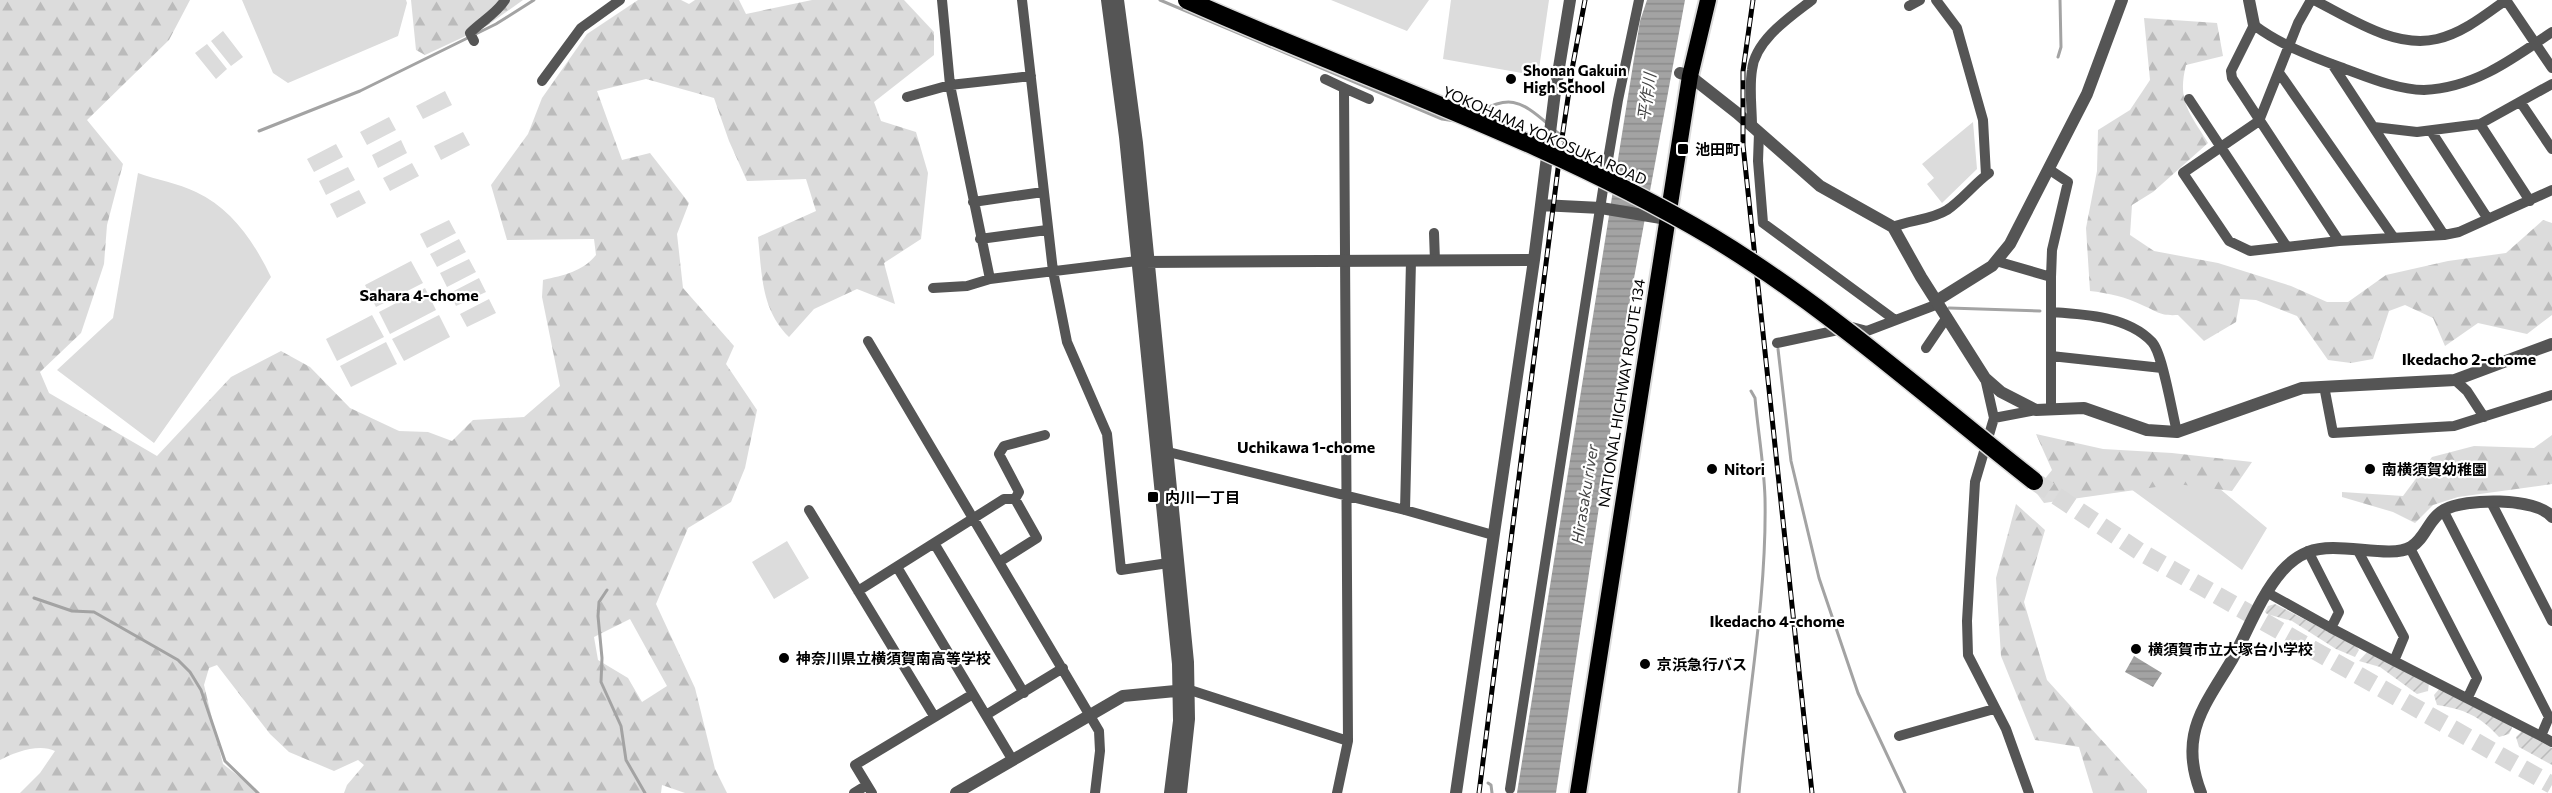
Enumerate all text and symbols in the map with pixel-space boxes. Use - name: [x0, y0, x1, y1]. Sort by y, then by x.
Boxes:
- place label: Shonan Gakuin High School: [1523, 61, 1627, 96]
- water label: 平作川: [1633, 70, 1659, 122]
- marker: Shonan Gakuin High School: [1504, 72, 1518, 86]
- street label: YOKOHAMA YOKOSUKA ROAD: [1440, 82, 1650, 188]
- place label: 池田町: [1695, 140, 1740, 158]
- marker: 池田町: [1676, 142, 1690, 156]
- street label: NATIONAL HIGHWAY ROUTE 134: [1594, 277, 1648, 509]
- district label: Sahara 4-chome: [359, 285, 479, 304]
- district label: Ikedacho 2-chome: [2402, 349, 2536, 368]
- district label: Uchikawa 1-chome: [1237, 437, 1375, 456]
- water label: Hirasaku river: [1567, 442, 1601, 545]
- place label: Nitori: [1724, 460, 1765, 478]
- place label: 南横須賀幼稚園: [2382, 460, 2487, 478]
- marker: Nitori: [1705, 462, 1719, 476]
- marker: 南横須賀幼稚園: [2363, 462, 2377, 476]
- place label: 内川一丁目: [1165, 488, 1240, 506]
- marker: 内川一丁目: [1146, 490, 1160, 504]
- district label: Ikedacho 4-chome: [1709, 611, 1845, 630]
- place label: 横須賀市立大塚台小学校: [2148, 640, 2313, 658]
- marker: 横須賀市立大塚台小学校: [2129, 642, 2143, 656]
- place label: 神奈川県立横須賀南高等学校: [795, 649, 991, 667]
- marker: 神奈川県立横須賀南高等学校: [777, 651, 791, 665]
- place label: 京浜急行バス: [1657, 655, 1747, 673]
- marker: 京浜急行バス: [1638, 657, 1652, 671]

